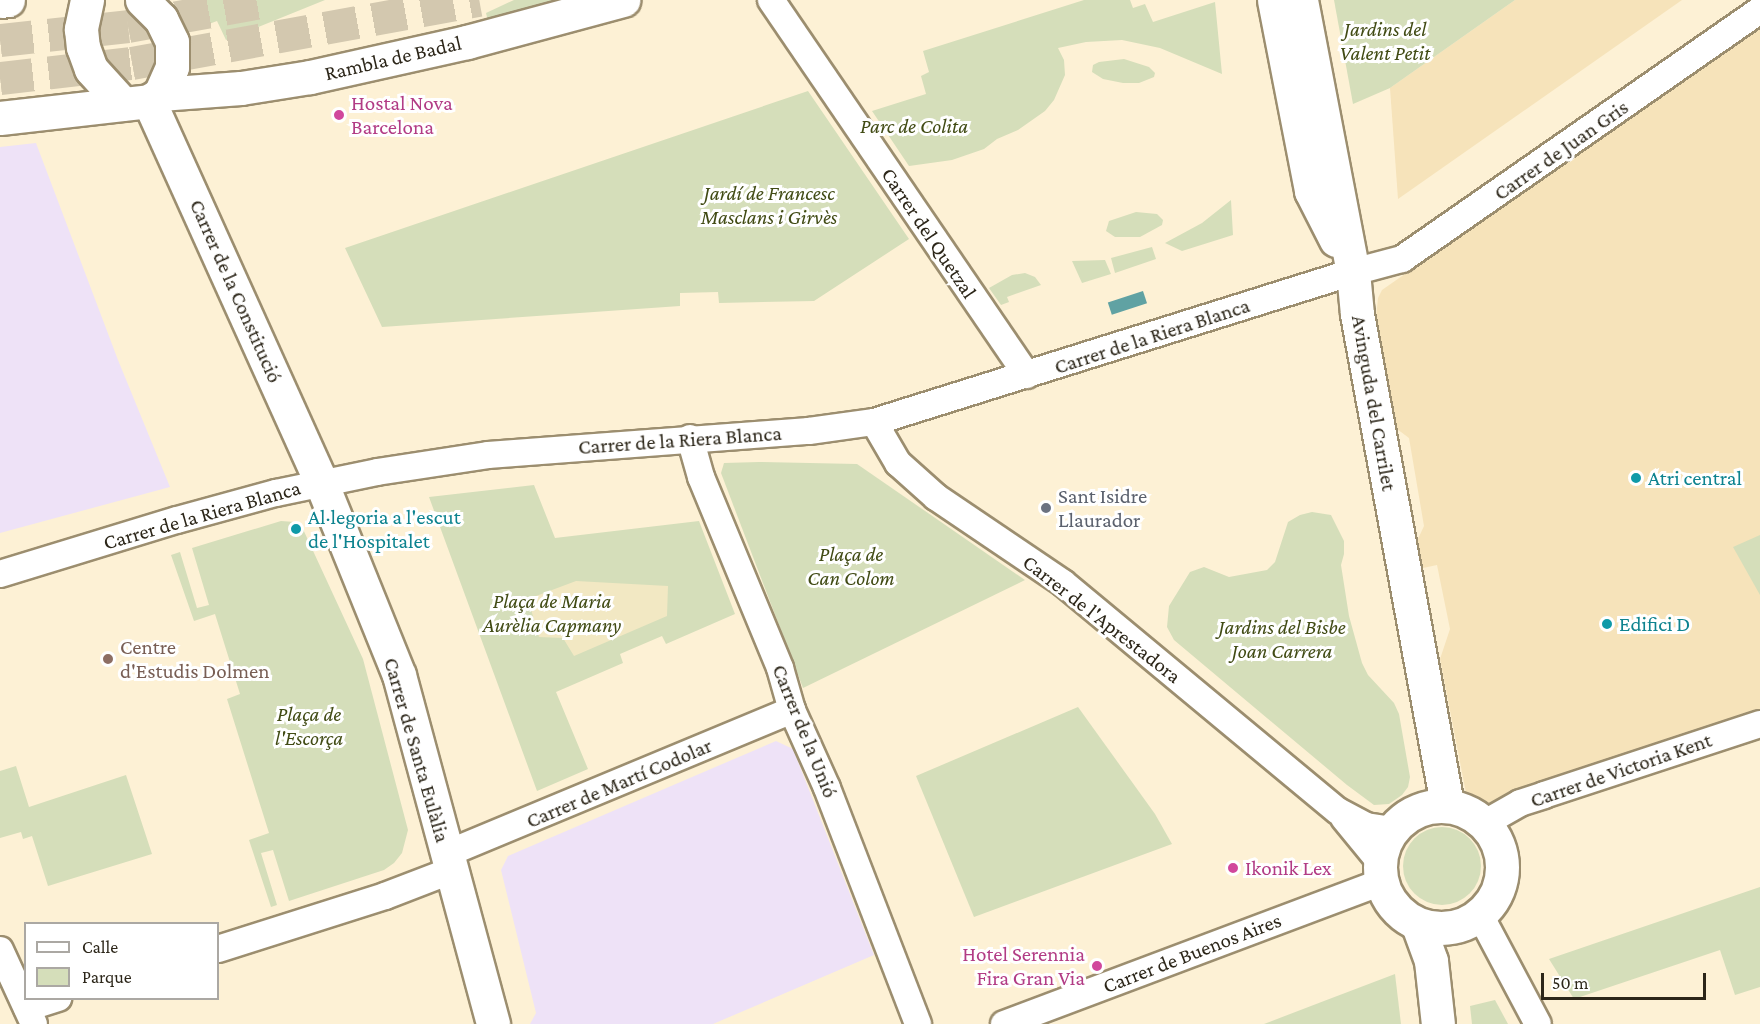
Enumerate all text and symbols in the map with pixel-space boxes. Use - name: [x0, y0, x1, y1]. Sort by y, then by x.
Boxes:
- park label: Jardins del Valent Petit: [1340, 16, 1430, 66]
- street label: Rambla de Badal: [322, 30, 464, 86]
- place label: Hostal Nova Barcelona: [351, 90, 453, 140]
- street label: Carrer de Juan Gris: [1489, 94, 1633, 206]
- marker: Hostal Nova Barcelona: [332, 108, 346, 122]
- park label: Parc de Colita: [860, 113, 968, 139]
- street label: Carrer del Quetzal: [876, 163, 982, 303]
- park label: Jardí de Francesc Masclans i Girvès: [701, 180, 837, 230]
- street label: Carrer de la Constitució: [184, 195, 288, 387]
- street label: Carrer de la Riera Blanca: [1051, 292, 1253, 380]
- street label: Avinguda del Carrilet: [1346, 313, 1402, 493]
- street label: Carrer de la Riera Blanca: [577, 420, 783, 460]
- place label: Atri central: [1648, 465, 1742, 491]
- marker: Atri central: [1629, 471, 1643, 485]
- street label: Carrer de la Riera Blanca: [100, 475, 304, 555]
- place label: Sant Isidre Llaurador: [1058, 483, 1147, 533]
- marker: Sant Isidre Llaurador: [1039, 501, 1053, 515]
- place label: Al·legoria a l'escut de l'Hospitalet: [308, 504, 461, 554]
- marker: Al·legoria a l'escut de l'Hospitalet: [289, 522, 303, 536]
- park label: Plaça de Can Colom: [807, 541, 895, 591]
- street label: Carrer de l'Aprestadora: [1018, 549, 1186, 689]
- park label: Plaça de Maria Aurèlia Capmany: [483, 588, 621, 638]
- place label: Edifici D: [1619, 611, 1690, 637]
- park label: Jardins del Bisbe Joan Carrera: [1218, 614, 1346, 664]
- marker: Edifici D: [1600, 617, 1614, 631]
- place label: Centre d'Estudis Dolmen: [120, 634, 270, 684]
- marker: Centre d'Estudis Dolmen: [101, 652, 115, 666]
- street label: Carrer de Santa Eulàlia: [379, 655, 455, 845]
- street label: Carrer de la Unió: [767, 661, 843, 801]
- park label: Plaça de l'Escorça: [275, 701, 343, 751]
- street label: Carrer de Victoria Kent: [1527, 727, 1715, 813]
- street label: Carrer de Martí Codolar: [522, 732, 716, 834]
- place label: Ikonik Lex: [1245, 855, 1332, 881]
- marker: Ikonik Lex: [1226, 861, 1240, 875]
- street label: Carrer de Buenos Aires: [1099, 907, 1285, 999]
- legend: [24, 922, 219, 1000]
- text: Calle: [82, 937, 118, 957]
- place label: Hotel Serennia Fira Gran Via: [962, 941, 1085, 991]
- marker: Hotel Serennia Fira Gran Via: [1090, 959, 1104, 973]
- scale bar: [1544, 961, 1709, 999]
- text: Parque: [82, 967, 132, 987]
- text: 50 m: [1552, 973, 1589, 993]

